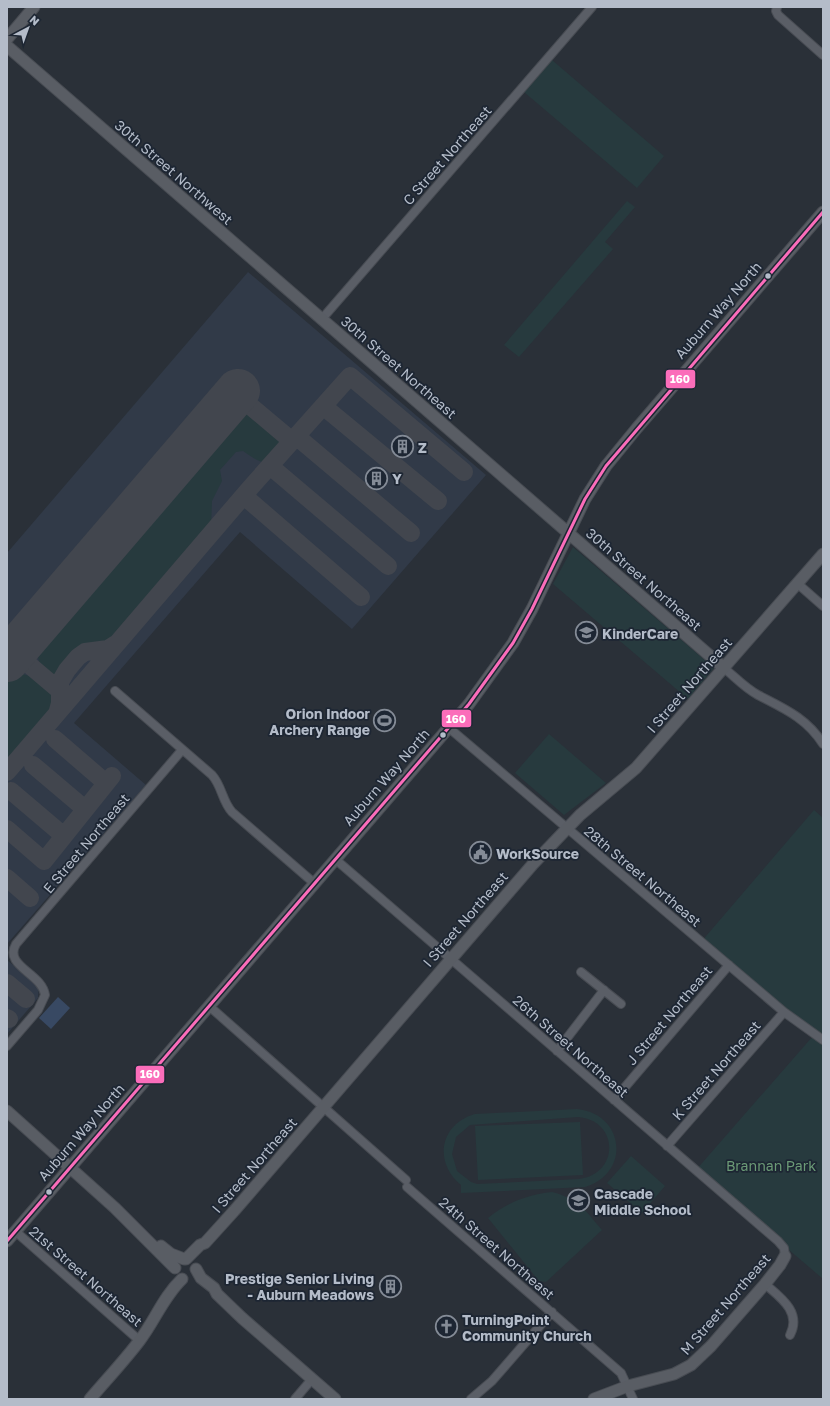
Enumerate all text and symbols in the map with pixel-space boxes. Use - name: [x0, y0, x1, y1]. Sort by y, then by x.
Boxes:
- north arrow: [8, 8, 48, 48]
- text: N: [27, 12, 42, 28]
- street label: C Street Northeast: [399, 102, 495, 208]
- street label: 30th Street Northwest: [112, 116, 236, 228]
- street label: Auburn Way North: [671, 258, 765, 362]
- unlabelled marker: [763, 271, 773, 281]
- street label: 30th Street Northeast: [338, 312, 460, 422]
- line badge: 160: [665, 369, 696, 389]
- text: 160: [670, 372, 690, 385]
- building icon: Z: [389, 434, 415, 460]
- place label: Z: [418, 439, 427, 456]
- building icon: Y: [363, 465, 389, 491]
- place label: Y: [392, 470, 402, 487]
- street label: 30th Street Northeast: [583, 524, 705, 634]
- school or university icon: KinderCare: [574, 620, 600, 646]
- place label: KinderCare: [602, 625, 678, 642]
- street label: I Street Northeast: [643, 634, 735, 736]
- place label: Orion Indoor Archery Range: [269, 705, 371, 738]
- sports icon: Orion Indoor Archery Range: [372, 708, 398, 734]
- line badge: 160: [441, 709, 472, 728]
- text: 160: [446, 712, 466, 725]
- street label: Auburn Way North: [339, 725, 433, 829]
- unlabelled marker: [438, 730, 448, 740]
- street label: E Street Northeast: [39, 790, 133, 896]
- street label: 28th Street Northeast: [581, 822, 705, 930]
- public building icon: WorkSource: [468, 840, 494, 866]
- place label: WorkSource: [496, 845, 579, 862]
- street label: I Street Northeast: [419, 868, 511, 970]
- street label: J Street Northeast: [623, 962, 715, 1068]
- street label: 26th Street Northeast: [510, 991, 632, 1101]
- street label: K Street Northeast: [668, 1017, 764, 1123]
- line badge: 160: [135, 1065, 165, 1084]
- text: 160: [140, 1067, 160, 1080]
- street label: Auburn Way North: [34, 1080, 128, 1184]
- street label: I Street Northeast: [208, 1114, 300, 1216]
- park label: Brannan Park: [726, 1157, 816, 1174]
- place label: Cascade Middle School: [594, 1185, 692, 1218]
- unlabelled marker: [44, 1187, 54, 1197]
- school or university icon: Cascade Middle School: [565, 1188, 591, 1214]
- street label: 24th Street Northeast: [436, 1193, 558, 1303]
- street label: 21st Street Northeast: [26, 1222, 146, 1330]
- street label: M Street Northeast: [676, 1250, 774, 1358]
- place label: Prestige Senior Living - Auburn Meadows: [225, 1270, 374, 1303]
- building icon: Prestige Senior Living - Auburn Meadows: [377, 1273, 403, 1299]
- place label: TurningPoint Community Church: [462, 1311, 592, 1344]
- church icon: TurningPoint Community Church: [434, 1314, 460, 1340]

